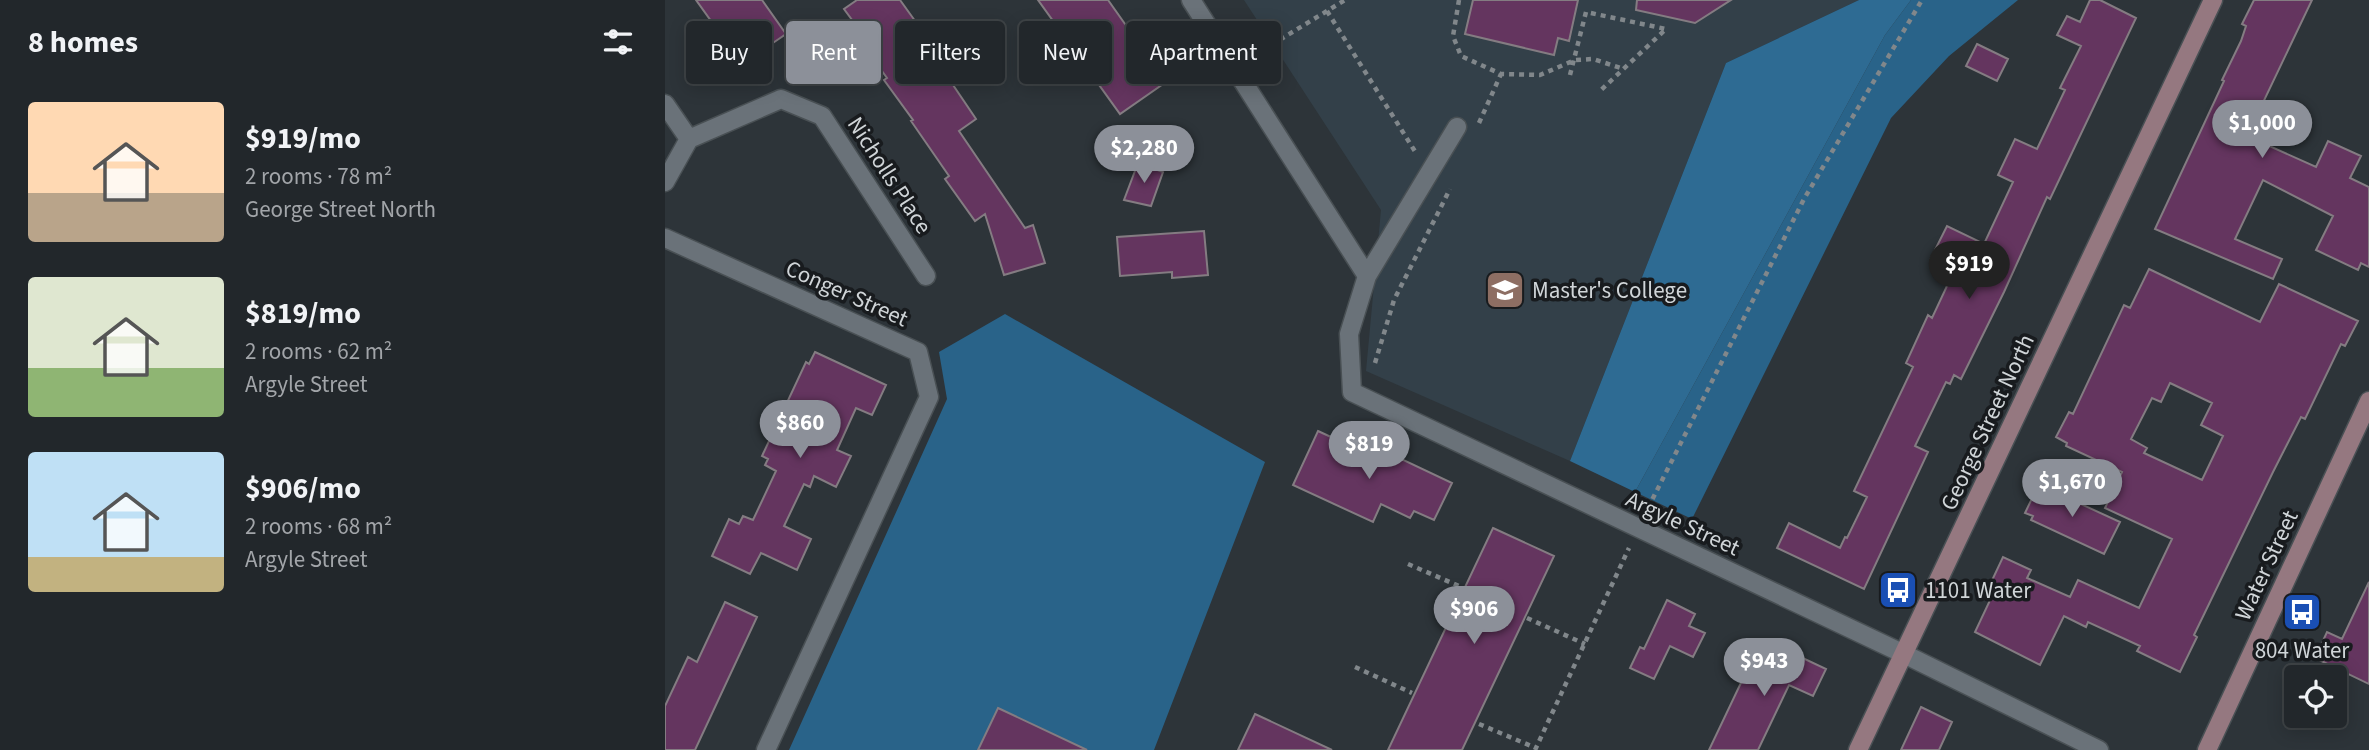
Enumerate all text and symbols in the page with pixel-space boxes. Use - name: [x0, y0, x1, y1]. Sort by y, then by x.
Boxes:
- text: 8 homes: [28, 21, 138, 64]
- chip: Buy: [686, 21, 772, 84]
- chip: Rent: [786, 21, 881, 84]
- chip: Filters: [895, 21, 1005, 84]
- chip: New: [1019, 21, 1112, 84]
- chip: Apartment: [1126, 21, 1281, 84]
- icon: filters: [599, 23, 637, 61]
- pin: $1,000: [2205, 100, 2319, 160]
- text: $1,000: [2228, 106, 2296, 139]
- street label: Nicholls Place: [839, 110, 940, 240]
- text: $919/mo: [245, 117, 361, 160]
- pin: $2,280: [1087, 125, 1201, 185]
- icon: home: [84, 130, 168, 214]
- text: $2,280: [1110, 131, 1178, 164]
- text: 2 rooms · 78 m²: [245, 160, 392, 193]
- text: George Street North: [245, 193, 436, 226]
- pin: $919: [1928, 242, 2010, 301]
- text: $919: [1945, 247, 1993, 280]
- street label: Conger Street: [780, 252, 914, 335]
- school or university icon: Master's College: [1484, 269, 1526, 311]
- place label: Master's College: [1532, 274, 1687, 307]
- text: $819/mo: [245, 292, 361, 335]
- icon: home: [84, 305, 168, 389]
- street label: George Street North: [1932, 329, 2043, 516]
- text: 2 rooms · 62 m²: [245, 335, 392, 368]
- text: Argyle Street: [245, 368, 367, 401]
- pin: $860: [759, 400, 841, 460]
- text: $860: [776, 406, 824, 439]
- pin: $819: [1328, 421, 1410, 481]
- text: $819: [1345, 427, 1393, 460]
- pin: $1,670: [2015, 460, 2129, 519]
- text: $1,670: [2038, 465, 2106, 498]
- text: $906/mo: [245, 467, 361, 510]
- icon: home: [84, 480, 168, 564]
- street label: Argyle Street: [1620, 483, 1745, 564]
- street label: Water Street: [2227, 505, 2306, 626]
- text: 2 rooms · 68 m²: [245, 510, 392, 543]
- text: Argyle Street: [245, 543, 367, 576]
- bus stop icon: 1101 Water: [1877, 569, 1919, 611]
- place label: 1101 Water: [1925, 574, 2032, 607]
- pin: $906: [1433, 586, 1515, 646]
- bus stop icon: 804 Water: [2281, 591, 2323, 633]
- text: $906: [1450, 592, 1498, 625]
- place label: 804 Water: [2255, 634, 2350, 667]
- pin: $943: [1723, 638, 1805, 698]
- text: $943: [1740, 644, 1788, 677]
- map controls: [2284, 665, 2347, 728]
- button: locate: [2284, 665, 2347, 728]

